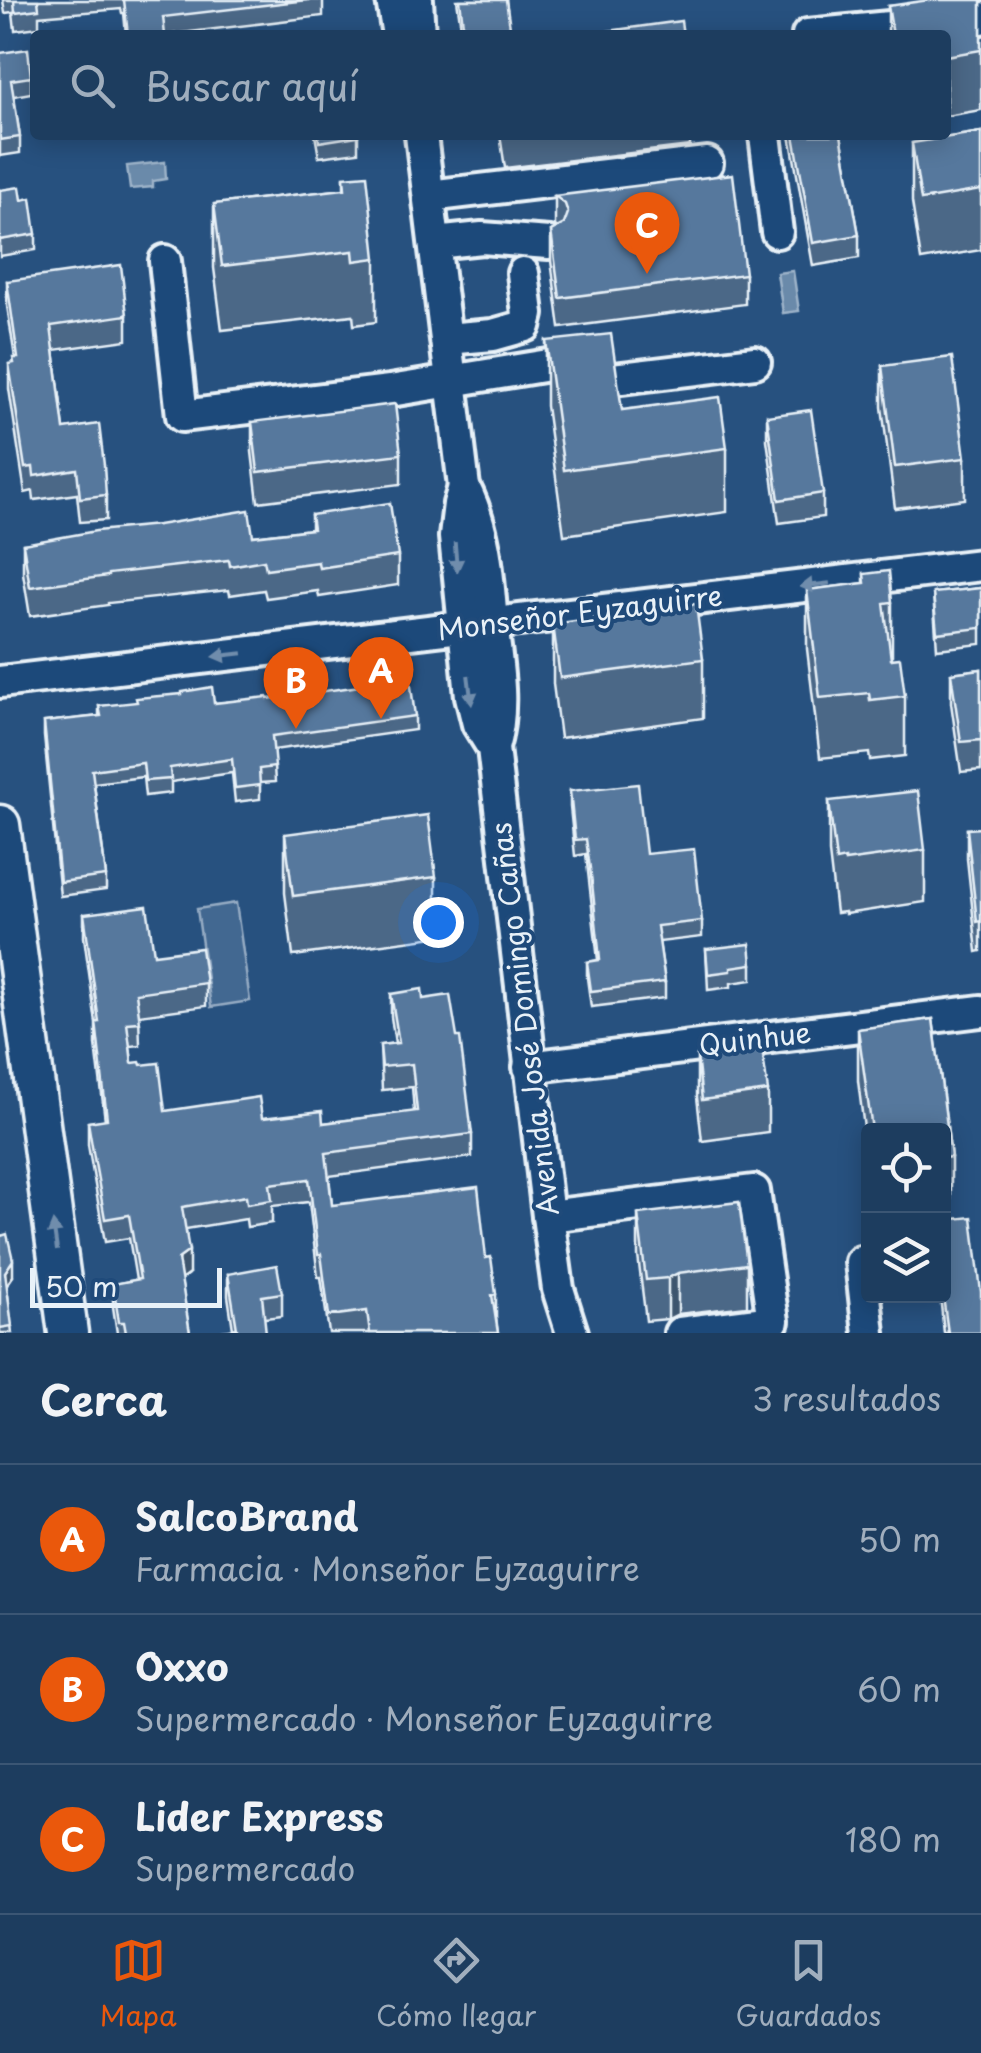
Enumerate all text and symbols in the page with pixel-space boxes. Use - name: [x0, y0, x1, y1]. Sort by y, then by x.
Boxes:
- search box: [30, 30, 951, 140]
- text: Buscar aquí: [145, 57, 359, 114]
- icon: search: [65, 58, 120, 113]
- pin: C: [614, 192, 680, 274]
- one-way arrow: [449, 541, 465, 573]
- street label: Monseñor Eyzaguirre: [435, 573, 725, 650]
- one-way arrow: [798, 577, 830, 593]
- pin: A: [348, 636, 414, 719]
- pin: B: [264, 646, 328, 729]
- one-way arrow: [211, 647, 243, 663]
- one-way arrow: [463, 675, 479, 706]
- street label: Avenida José Domingo Cañas: [478, 820, 569, 1218]
- your location: [413, 897, 464, 948]
- street label: Quinhue: [696, 1009, 813, 1066]
- map controls: [861, 1123, 951, 1303]
- button: locate: [861, 1123, 951, 1213]
- button: layers: [861, 1213, 951, 1303]
- one-way arrow: [47, 1220, 63, 1252]
- scale bar: [30, 1263, 222, 1308]
- text: 50 m: [45, 1264, 118, 1307]
- text: Cerca: [40, 1367, 167, 1430]
- text: 3 resultados: [752, 1374, 941, 1422]
- text: SalcoBrand: [135, 1487, 358, 1544]
- text: A: [60, 1515, 85, 1563]
- text: 50 m: [858, 1515, 941, 1563]
- text: Farmacia · Monseñor Eyzaguirre: [135, 1544, 640, 1592]
- text: Oxxo: [135, 1637, 229, 1694]
- text: B: [62, 1665, 83, 1713]
- text: 60 m: [857, 1665, 941, 1713]
- text: Supermercado · Monseñor Eyzaguirre: [135, 1694, 713, 1742]
- text: Lider Express: [135, 1787, 384, 1844]
- text: C: [60, 1815, 85, 1863]
- text: 180 m: [845, 1815, 941, 1863]
- text: Supermercado: [135, 1844, 355, 1892]
- tab: Mapa: [100, 1933, 177, 2036]
- tab: Cómo llegar: [376, 1933, 536, 2036]
- tab: Guardados: [736, 1933, 881, 2036]

